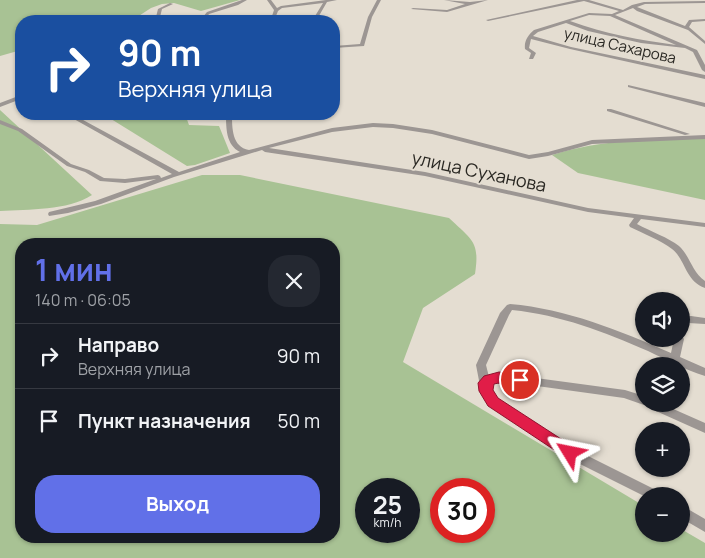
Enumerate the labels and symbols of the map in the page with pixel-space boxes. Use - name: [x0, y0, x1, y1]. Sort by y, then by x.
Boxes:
- street label: улица Сахарова: [562, 22, 678, 69]
- street label: улица Суханова: [410, 145, 549, 197]
- pin: [499, 359, 541, 401]
- position arrow: [543, 426, 595, 478]
- speed limit sign: 30: [430, 478, 495, 543]

